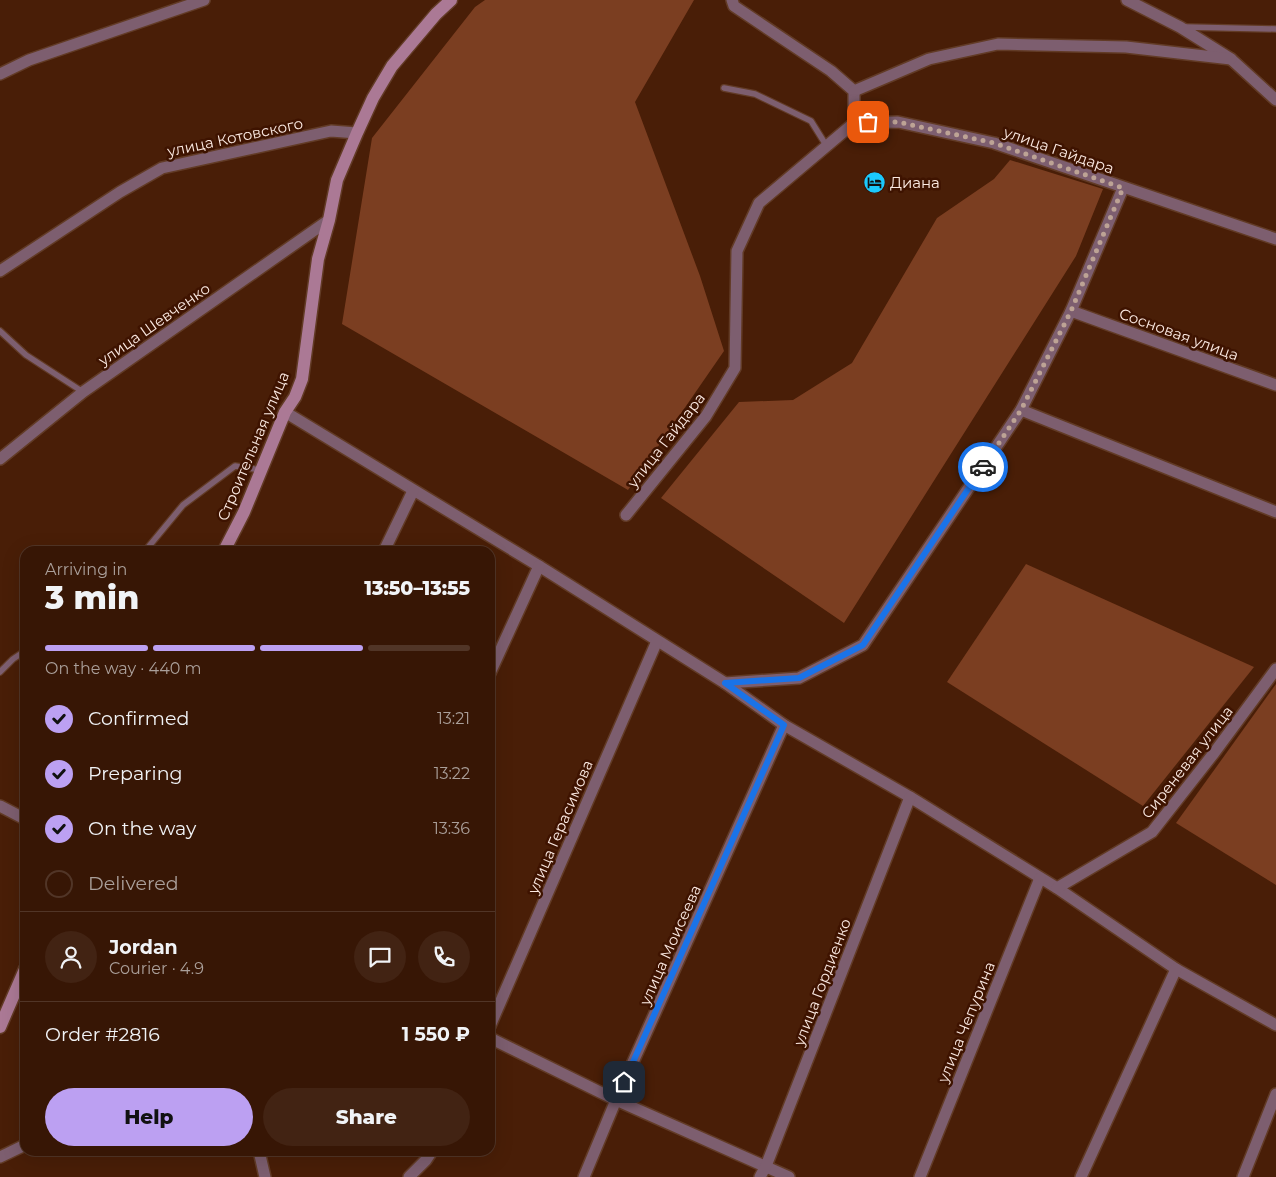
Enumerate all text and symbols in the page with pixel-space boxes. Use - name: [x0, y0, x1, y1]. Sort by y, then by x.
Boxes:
- pin: [847, 101, 889, 143]
- icon: bag: [854, 108, 882, 136]
- street label: улица Котовского: [164, 113, 305, 161]
- street label: улица Гайдара: [1000, 122, 1117, 178]
- hotel icon: Диана: [862, 170, 886, 194]
- place label: Диана: [890, 173, 940, 192]
- street label: улица Шевченко: [94, 278, 213, 370]
- street label: Сосновая улица: [1117, 304, 1241, 364]
- street label: Строительная улица: [213, 369, 293, 523]
- street label: улица Гайдара: [622, 389, 709, 492]
- courier: [958, 442, 1008, 492]
- icon: car: [969, 453, 997, 481]
- text: Arriving in: [45, 560, 127, 579]
- text: 13:50–13:55: [364, 577, 470, 600]
- text: 3 min: [45, 578, 139, 617]
- text: On the way · 440 m: [45, 659, 201, 678]
- street label: Сиреневая улица: [1137, 702, 1237, 822]
- icon: check: [45, 705, 73, 733]
- text: Confirmed: [88, 707, 189, 730]
- text: 13:21: [437, 709, 470, 728]
- street label: улица Герасимова: [523, 757, 597, 898]
- icon: check: [45, 760, 73, 788]
- text: Preparing: [88, 762, 183, 785]
- text: 13:22: [434, 764, 470, 783]
- icon: check: [45, 815, 73, 843]
- text: On the way: [88, 817, 196, 840]
- text: 13:36: [433, 819, 470, 838]
- text: Delivered: [88, 872, 179, 895]
- street label: улица Моисеева: [635, 882, 705, 1009]
- street label: улица Гордиенко: [789, 916, 855, 1049]
- button: person: [45, 931, 97, 983]
- button: chat: [354, 931, 406, 983]
- button: phone: [418, 931, 470, 983]
- text: Jordan: [109, 936, 178, 959]
- text: Courier · 4.9: [109, 959, 204, 978]
- street label: улица Чепурина: [933, 959, 999, 1086]
- text: Order #2816: [45, 1023, 160, 1046]
- text: 1 550 ₽: [402, 1023, 470, 1046]
- pin: [603, 1061, 645, 1103]
- icon: home: [610, 1068, 638, 1096]
- button: Help: [45, 1088, 253, 1146]
- button: Share: [263, 1088, 470, 1146]

